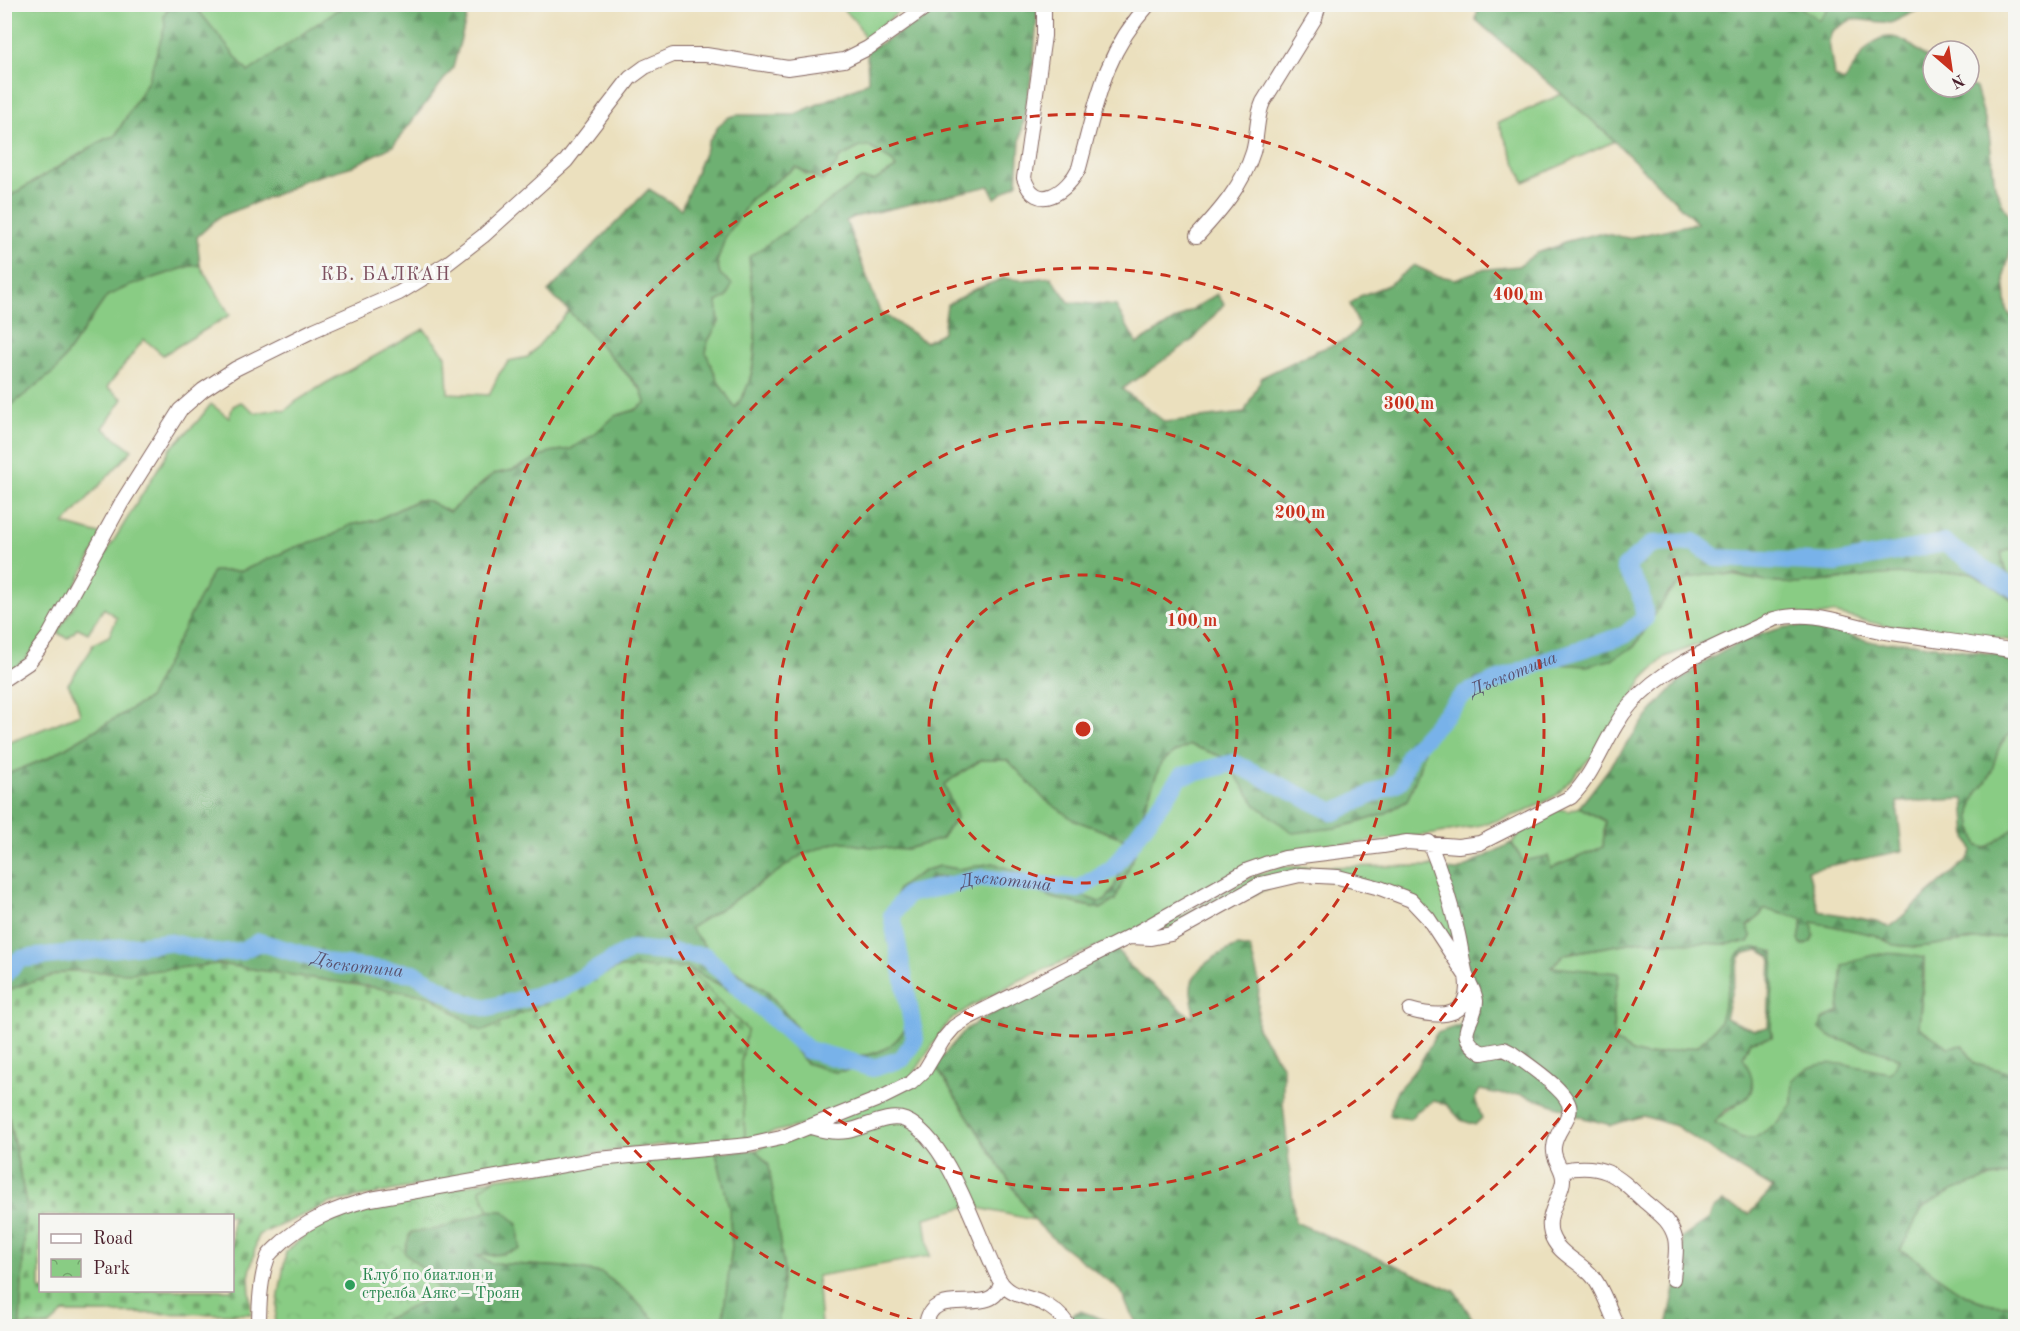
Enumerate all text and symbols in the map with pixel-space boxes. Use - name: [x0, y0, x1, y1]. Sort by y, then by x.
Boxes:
- north arrow: [1921, 39, 1981, 99]
- text: N: [1947, 70, 1967, 91]
- district label: КВ. БАЛКАН: [321, 266, 451, 284]
- text: 400 m: [1493, 286, 1543, 304]
- text: 300 m: [1384, 395, 1434, 413]
- text: 200 m: [1275, 504, 1325, 522]
- text: 100 m: [1167, 612, 1217, 630]
- water label: Дъскотина: [1466, 649, 1560, 700]
- centre of rings: [1073, 719, 1093, 739]
- water label: Дъскотина: [956, 869, 1053, 895]
- water label: Дъскотина: [308, 948, 405, 981]
- legend: [39, 1214, 234, 1292]
- text: Road: [93, 1230, 133, 1248]
- text: Park: [93, 1260, 130, 1278]
- place label: Клуб по биатлон и стрелба Аякс – Троян: [362, 1268, 520, 1302]
- marker: Клуб по биатлон и стрелба Аякс – Троян: [343, 1278, 357, 1292]

